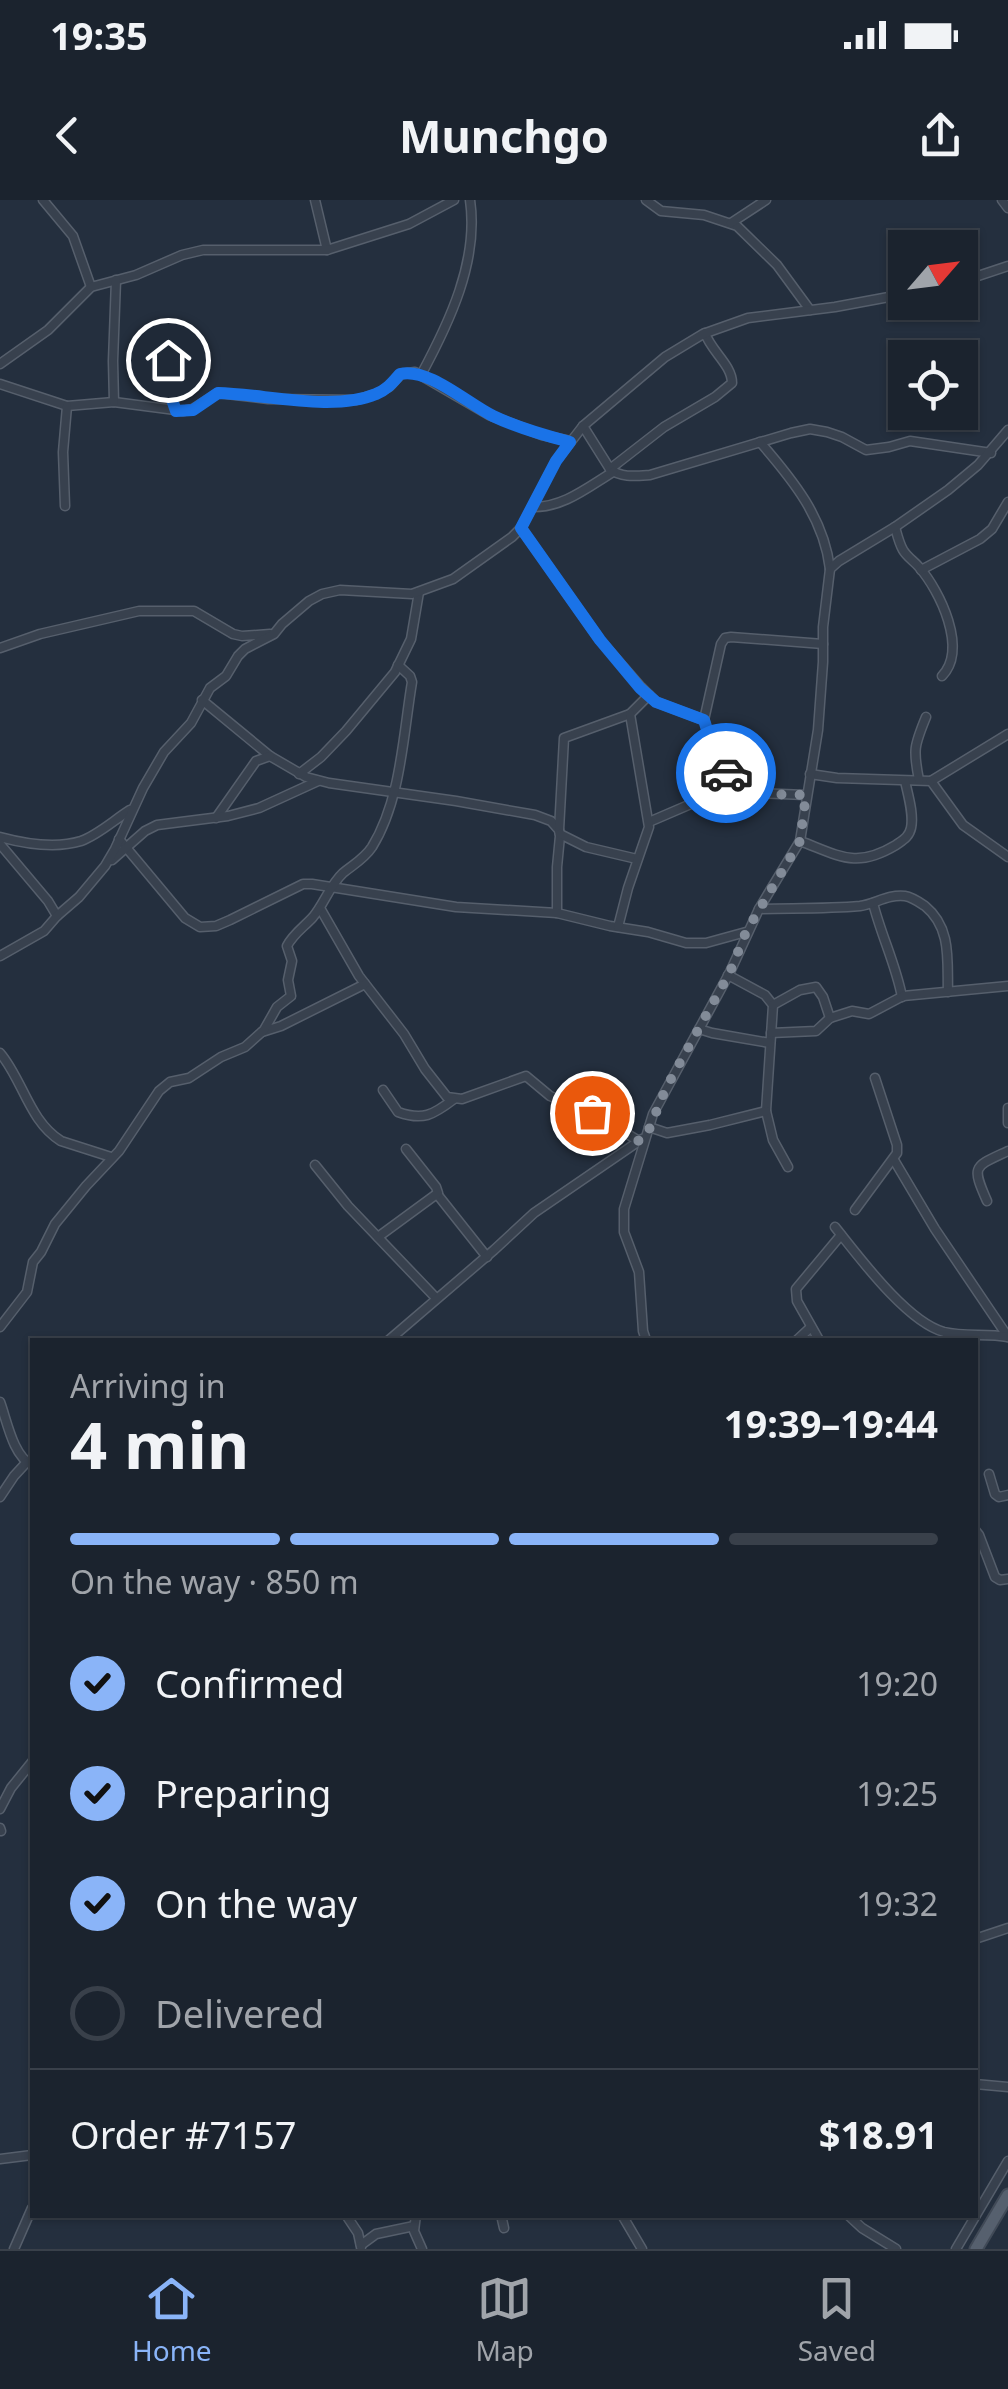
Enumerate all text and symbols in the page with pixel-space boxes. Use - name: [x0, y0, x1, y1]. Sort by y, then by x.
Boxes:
- text: 19:35: [50, 9, 148, 61]
- text: Munchgo: [399, 105, 609, 166]
- icon: back: [40, 108, 95, 163]
- icon: share: [913, 108, 968, 163]
- north arrow: [888, 230, 978, 320]
- map controls: [888, 230, 978, 430]
- pin: [126, 318, 211, 403]
- icon: home: [141, 333, 196, 388]
- button: locate: [888, 340, 978, 430]
- courier: [676, 723, 776, 823]
- icon: car: [699, 746, 754, 801]
- pin: [550, 1071, 635, 1156]
- icon: bag: [565, 1086, 620, 1141]
- text: Arriving in: [70, 1364, 225, 1407]
- text: 19:39–19:44: [724, 1397, 938, 1449]
- text: 4 min: [70, 1400, 249, 1488]
- text: On the way · 850 m: [70, 1560, 359, 1603]
- icon: check: [70, 1656, 125, 1711]
- text: Confirmed: [155, 1657, 344, 1709]
- text: 19:20: [856, 1662, 938, 1705]
- icon: check: [70, 1766, 125, 1821]
- text: Preparing: [155, 1767, 331, 1819]
- text: 19:25: [856, 1772, 938, 1815]
- icon: check: [70, 1876, 125, 1931]
- text: On the way: [155, 1877, 357, 1929]
- text: 19:32: [856, 1882, 938, 1925]
- text: Delivered: [155, 1987, 324, 2039]
- text: Order #7157: [70, 2108, 296, 2160]
- text: $18.91: [819, 2108, 938, 2160]
- tab: Home: [132, 2271, 212, 2369]
- tab: Map: [476, 2271, 534, 2369]
- tab: Saved: [798, 2271, 876, 2369]

